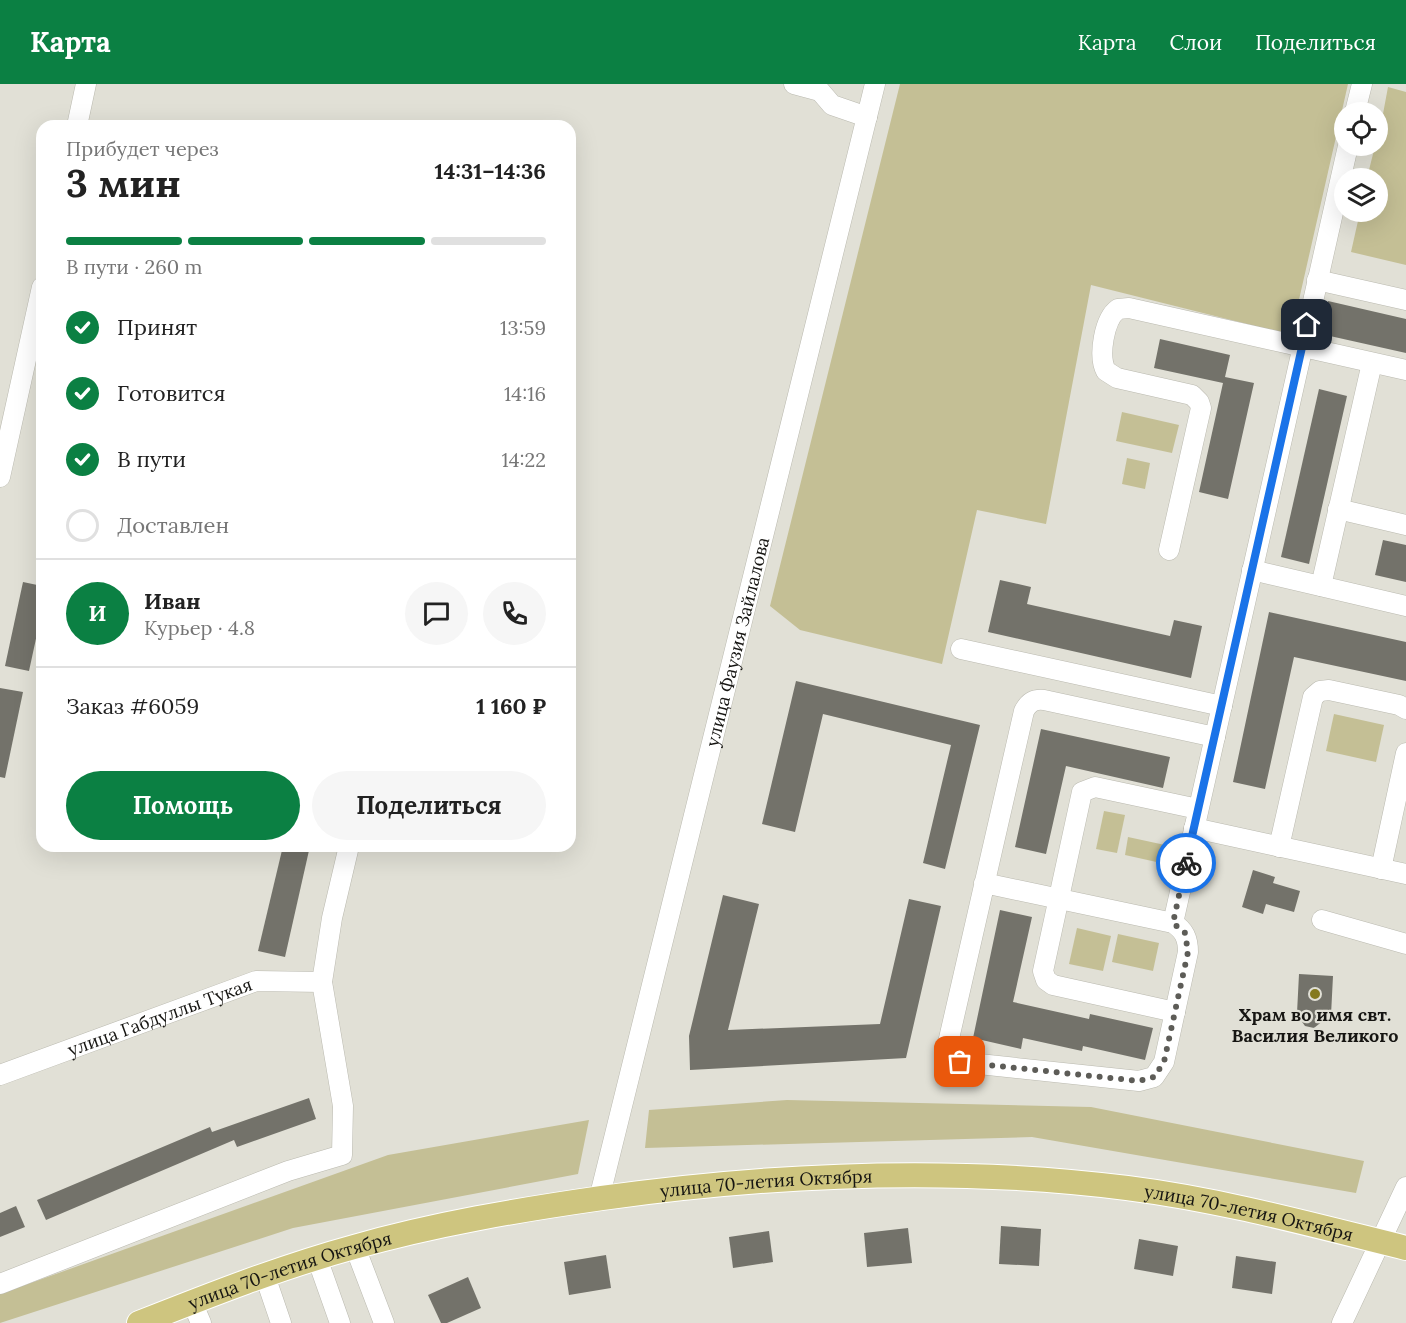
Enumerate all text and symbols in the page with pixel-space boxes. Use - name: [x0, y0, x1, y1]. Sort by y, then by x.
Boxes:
- text: Карта: [30, 24, 111, 60]
- text: Карта: [1078, 29, 1137, 56]
- text: Слои: [1170, 29, 1222, 56]
- text: Поделиться: [1255, 29, 1376, 56]
- map controls: [1334, 102, 1388, 222]
- button: locate: [1334, 102, 1388, 156]
- text: Прибудет через: [66, 136, 219, 161]
- text: 14:31–14:36: [434, 157, 546, 185]
- text: 3 мин: [66, 158, 181, 208]
- button: layers: [1334, 168, 1388, 222]
- text: В пути · 260 m: [66, 254, 202, 279]
- pin: [1281, 299, 1332, 350]
- icon: home: [1290, 308, 1323, 341]
- icon: check: [66, 311, 99, 344]
- text: Принят: [117, 313, 197, 341]
- text: 13:59: [500, 315, 546, 340]
- icon: check: [66, 377, 99, 410]
- text: Готовится: [117, 379, 226, 407]
- text: 14:16: [504, 381, 546, 406]
- icon: check: [66, 443, 99, 476]
- text: В пути: [117, 445, 186, 473]
- text: 14:22: [501, 447, 546, 472]
- text: Доставлен: [117, 511, 229, 539]
- street label: улица Фаузия Зайлалова: [700, 534, 774, 749]
- button: chat: [405, 582, 468, 645]
- button: phone: [483, 582, 546, 645]
- text: Иван: [144, 587, 201, 615]
- text: И: [88, 599, 107, 627]
- text: Курьер · 4.8: [144, 615, 255, 640]
- text: Заказ #6059: [66, 692, 199, 720]
- text: 1 160 ₽: [476, 692, 546, 720]
- button: Помощь: [66, 771, 300, 840]
- button: Поделиться: [312, 771, 546, 840]
- courier: [1156, 833, 1216, 893]
- icon: bike: [1170, 847, 1203, 880]
- street label: улица Габдуллы Тукая: [64, 972, 255, 1061]
- marker: Храм во имя свт. Василия Великого: [1308, 987, 1322, 1001]
- place label: Храм во имя свт. Василия Великого: [1232, 1003, 1398, 1047]
- pin: [934, 1036, 985, 1087]
- icon: bag: [943, 1045, 976, 1078]
- street label: улица 70-летия Октября: [659, 1164, 873, 1202]
- street label: улица 70-летия Октября: [1143, 1179, 1356, 1246]
- street label: улица 70-летия Октября: [185, 1226, 394, 1314]

